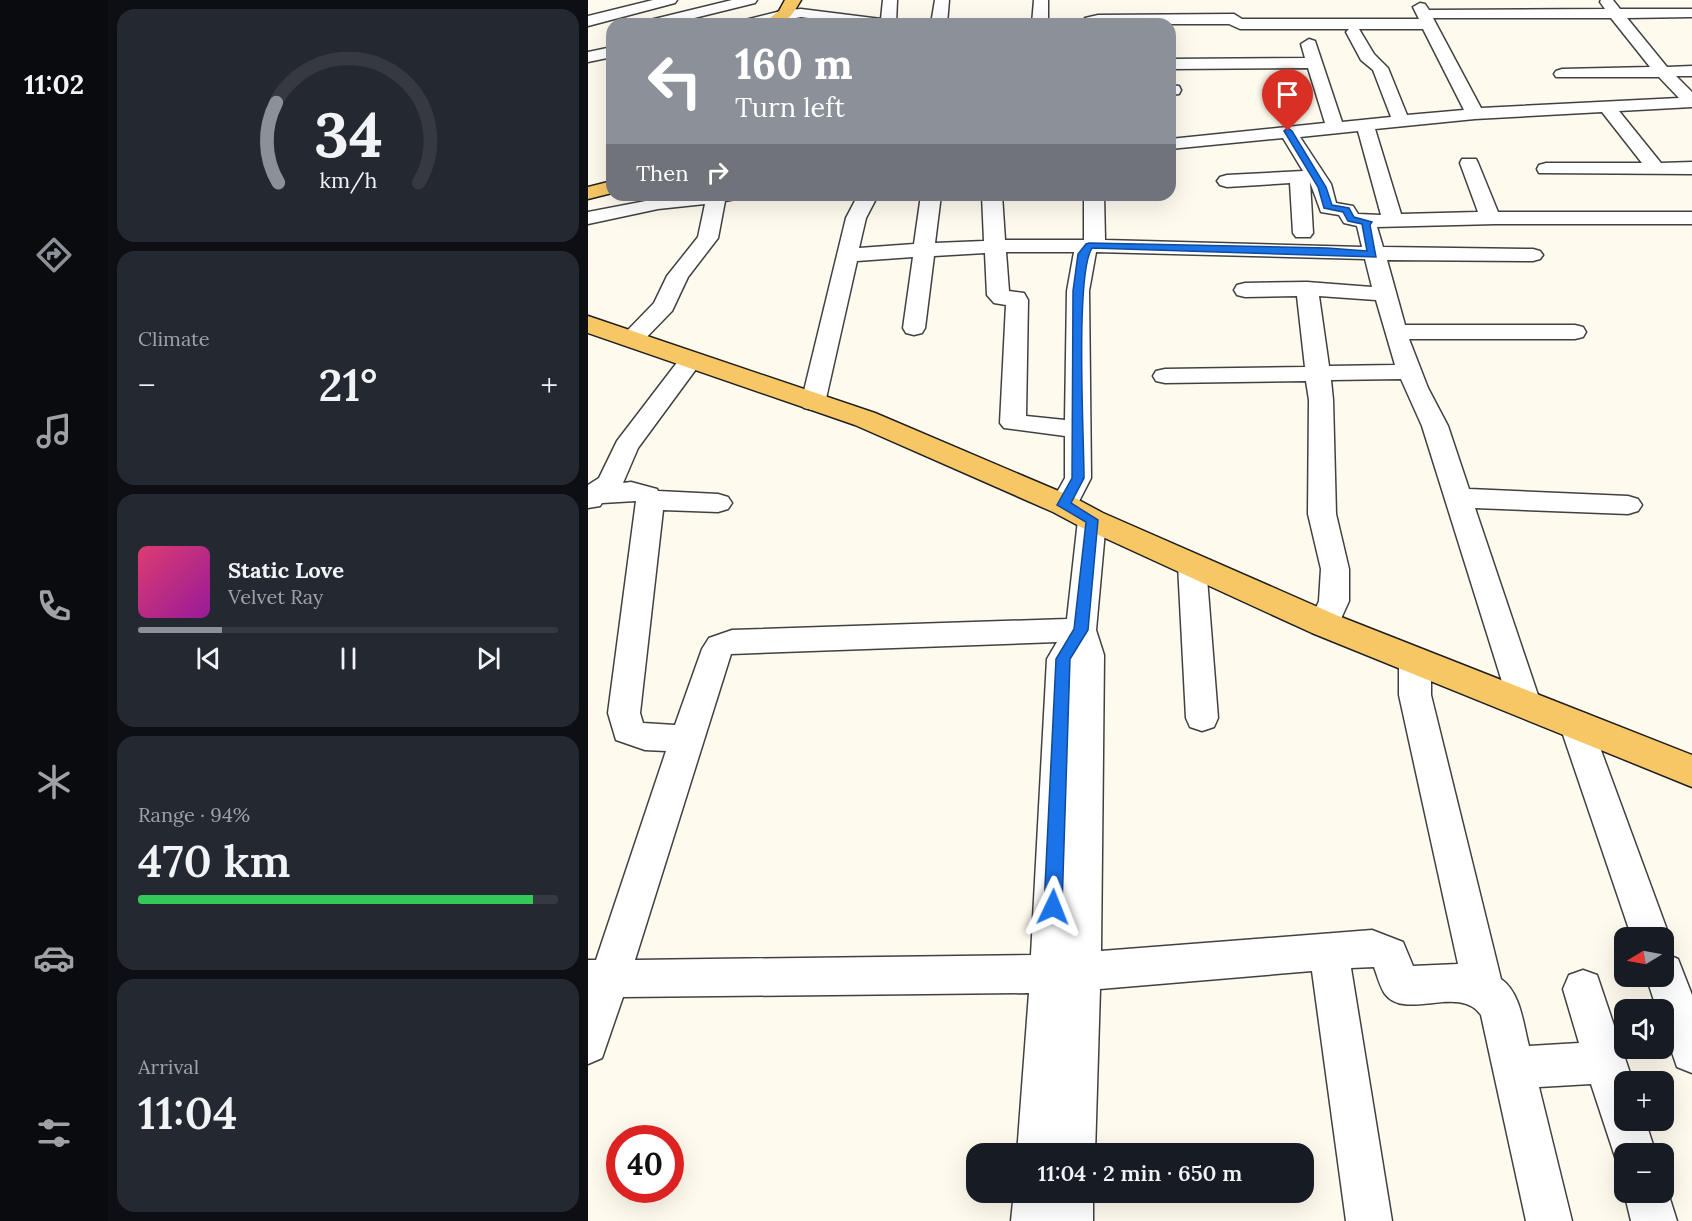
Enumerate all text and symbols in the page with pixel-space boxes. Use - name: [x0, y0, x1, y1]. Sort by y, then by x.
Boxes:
- text: 160 m: [735, 37, 853, 91]
- icon: left: [636, 42, 714, 120]
- text: 11:02: [24, 67, 84, 101]
- pin: [1262, 69, 1313, 131]
- icon: arrive: [1271, 78, 1304, 111]
- text: Turn left: [735, 90, 845, 124]
- text: 34: [313, 94, 383, 174]
- icon: right: [701, 156, 734, 189]
- text: Then: [636, 159, 689, 187]
- text: km/h: [319, 166, 377, 194]
- icon: directions: [33, 234, 75, 276]
- text: Climate: [138, 326, 210, 351]
- text: 21°: [318, 356, 378, 413]
- text: −: [138, 364, 156, 406]
- text: +: [540, 364, 558, 406]
- icon: music: [33, 410, 75, 452]
- text: Static Love: [228, 556, 344, 584]
- text: Velvet Ray: [228, 584, 323, 609]
- icon: phone: [33, 585, 75, 627]
- icon: previous: [192, 642, 225, 675]
- icon: pause: [332, 642, 365, 675]
- icon: next: [472, 642, 505, 675]
- icon: climate: [33, 761, 75, 803]
- text: Range · 94%: [138, 802, 250, 827]
- text: 470 km: [138, 832, 291, 889]
- position arrow: [1021, 875, 1085, 939]
- north arrow: [1614, 927, 1674, 987]
- map controls: [1614, 927, 1674, 1203]
- icon: car: [33, 937, 75, 979]
- button: sound: [1614, 999, 1674, 1059]
- text: Arrival: [138, 1054, 199, 1079]
- button: +: [1614, 1071, 1674, 1131]
- text: 11:04: [138, 1084, 237, 1141]
- icon: filters: [33, 1112, 75, 1154]
- speed limit sign: 40: [606, 1125, 684, 1203]
- button: −: [1614, 1143, 1674, 1203]
- text: 11:04 · 2 min · 650 m: [1038, 1159, 1242, 1187]

